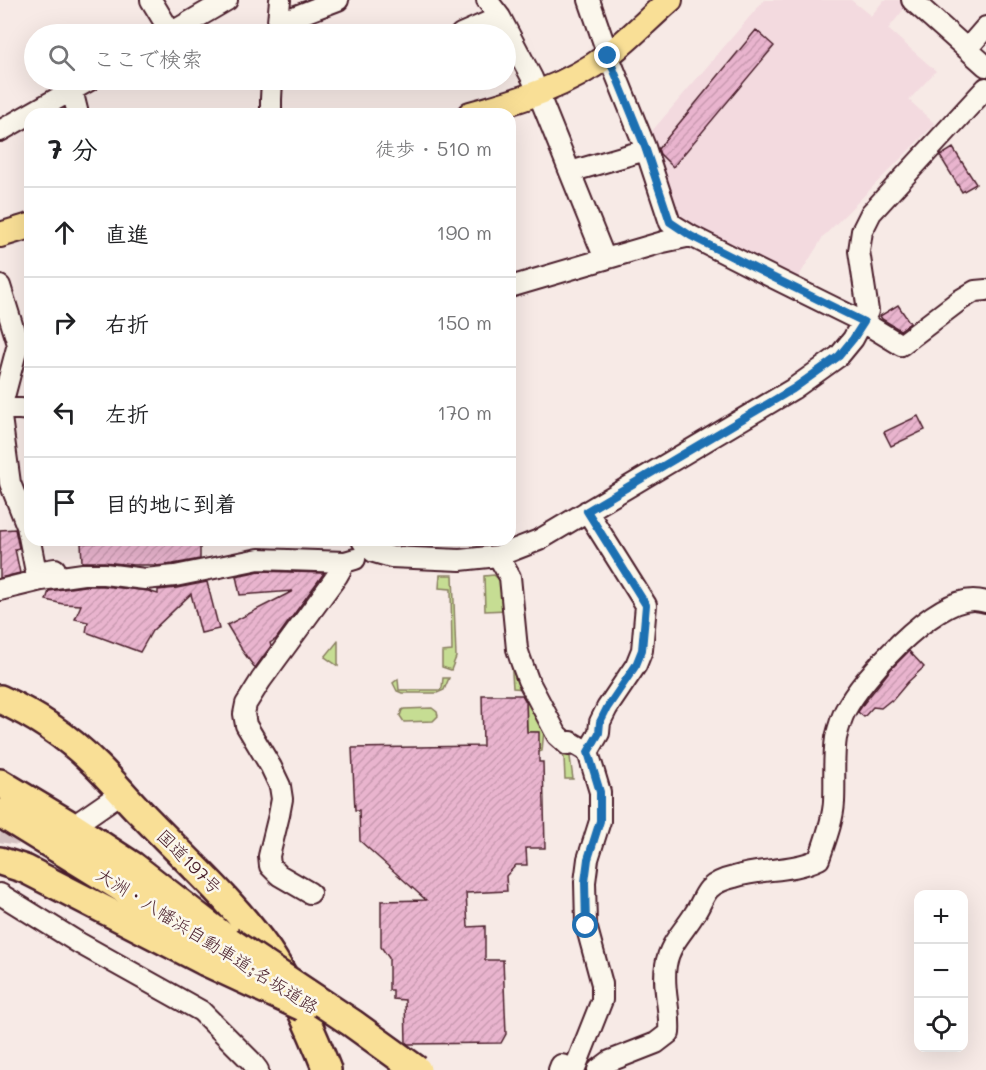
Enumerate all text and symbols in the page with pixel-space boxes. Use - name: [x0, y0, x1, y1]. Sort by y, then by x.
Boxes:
- search box: [24, 24, 516, 90]
- icon: search: [45, 41, 78, 74]
- route end: [594, 42, 620, 68]
- text: ここで検索: [93, 44, 203, 73]
- text: 7 分: [48, 132, 98, 166]
- text: 徒歩 · 510 m: [375, 135, 492, 161]
- icon: ahead: [48, 216, 81, 249]
- text: 直進: [105, 219, 149, 248]
- text: 190 m: [437, 219, 492, 245]
- icon: right: [48, 306, 81, 339]
- text: 右折: [105, 309, 149, 338]
- text: 150 m: [437, 309, 492, 335]
- icon: left: [48, 396, 81, 429]
- text: 左折: [105, 399, 149, 428]
- text: 170 m: [437, 399, 492, 425]
- icon: arrive: [48, 486, 81, 519]
- text: 目的地に到着: [105, 489, 237, 518]
- street label: 国道197号: [152, 824, 227, 899]
- street label: 大洲・八幡浜自動車道;名坂道路: [92, 862, 323, 1019]
- map controls: [914, 890, 968, 1052]
- button: +: [914, 890, 968, 944]
- route start: [572, 912, 598, 938]
- button: −: [914, 944, 968, 998]
- button: locate: [914, 998, 968, 1052]

